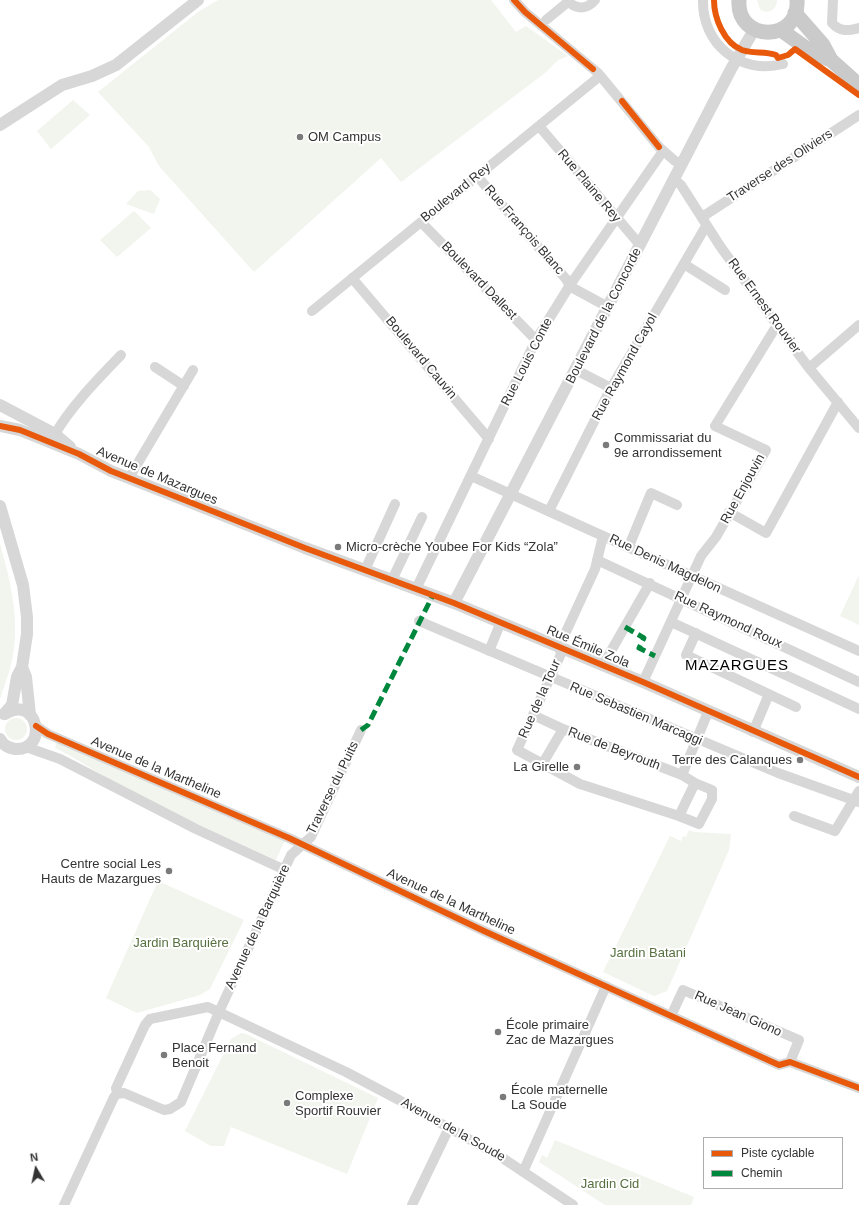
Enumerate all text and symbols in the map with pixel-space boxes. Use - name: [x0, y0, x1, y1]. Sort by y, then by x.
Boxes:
- street label: Traverse des Oliviers: [724, 126, 836, 206]
- place label: OM Campus: [308, 129, 381, 145]
- marker: OM Campus: [295, 132, 305, 142]
- street label: Rue Plaine Rey: [554, 146, 624, 226]
- street label: Boulevard Rey: [418, 160, 494, 226]
- street label: Rue François Blanc: [481, 182, 567, 278]
- street label: Boulevard Dallest: [438, 239, 520, 323]
- street label: Boulevard de la Concorde: [563, 245, 645, 387]
- street label: Rue Ernest Rouvier: [724, 256, 804, 356]
- street label: Rue Raymond Cayol: [589, 311, 661, 423]
- street label: Boulevard Cauvin: [382, 314, 460, 402]
- street label: Rue Louis Conte: [498, 315, 556, 409]
- place label: Commissariat du 9e arrondissement: [614, 430, 722, 461]
- marker: Commissariat du 9e arrondissement: [601, 440, 611, 450]
- street label: Avenue de Mazargues: [94, 443, 220, 509]
- street label: Rue Enjouvin: [717, 451, 769, 527]
- street label: Rue Denis Magdelon: [607, 531, 723, 597]
- place label: Micro-crèche Youbee For Kids “Zola”: [346, 539, 558, 555]
- marker: Micro-crèche Youbee For Kids “Zola”: [333, 542, 343, 552]
- street label: Rue Raymond Roux: [672, 588, 784, 652]
- street label: Rue Émile Zola: [544, 622, 632, 672]
- street label: Rue de la Tour: [516, 657, 564, 741]
- district label: MAZARGUES: [685, 657, 789, 675]
- street label: Rue Sebastien Marcaggi: [567, 679, 705, 749]
- street label: Rue de Beyrouth: [566, 724, 662, 774]
- street label: Avenue de la Martheline: [89, 733, 223, 803]
- street label: Traverse du Puits: [304, 739, 362, 837]
- place label: Terre des Calanques: [672, 752, 792, 768]
- marker: Terre des Calanques: [795, 755, 805, 765]
- place label: La Girelle: [513, 759, 569, 775]
- marker: La Girelle: [572, 762, 582, 772]
- place label: Centre social Les Hauts de Mazargues: [41, 856, 161, 887]
- street label: Avenue de la Barquière: [222, 862, 294, 992]
- street label: Avenue de la Martheline: [384, 865, 518, 939]
- marker: Centre social Les Hauts de Mazargues: [164, 866, 174, 876]
- park label: Jardin Barquière: [133, 935, 229, 951]
- park label: Jardin Batani: [610, 945, 686, 961]
- street label: Rue Jean Giono: [692, 988, 784, 1040]
- place label: École primaire Zac de Mazargues: [506, 1017, 614, 1048]
- marker: École primaire Zac de Mazargues: [493, 1027, 503, 1037]
- place label: Place Fernand Benoit: [172, 1040, 257, 1071]
- marker: Place Fernand Benoit: [159, 1050, 169, 1060]
- place label: École maternelle La Soude: [511, 1082, 608, 1113]
- place label: Complexe Sportif Rouvier: [295, 1088, 381, 1119]
- marker: École maternelle La Soude: [498, 1092, 508, 1102]
- street label: Avenue de la Soude: [398, 1095, 508, 1165]
- marker: Complexe Sportif Rouvier: [282, 1098, 292, 1108]
- legend: [703, 1137, 843, 1189]
- text: Piste cyclable: [741, 1146, 814, 1160]
- north arrow: [16, 1149, 56, 1189]
- text: N: [29, 1151, 39, 1164]
- text: Chemin: [741, 1166, 782, 1180]
- park label: Jardin Cid: [581, 1176, 639, 1192]

